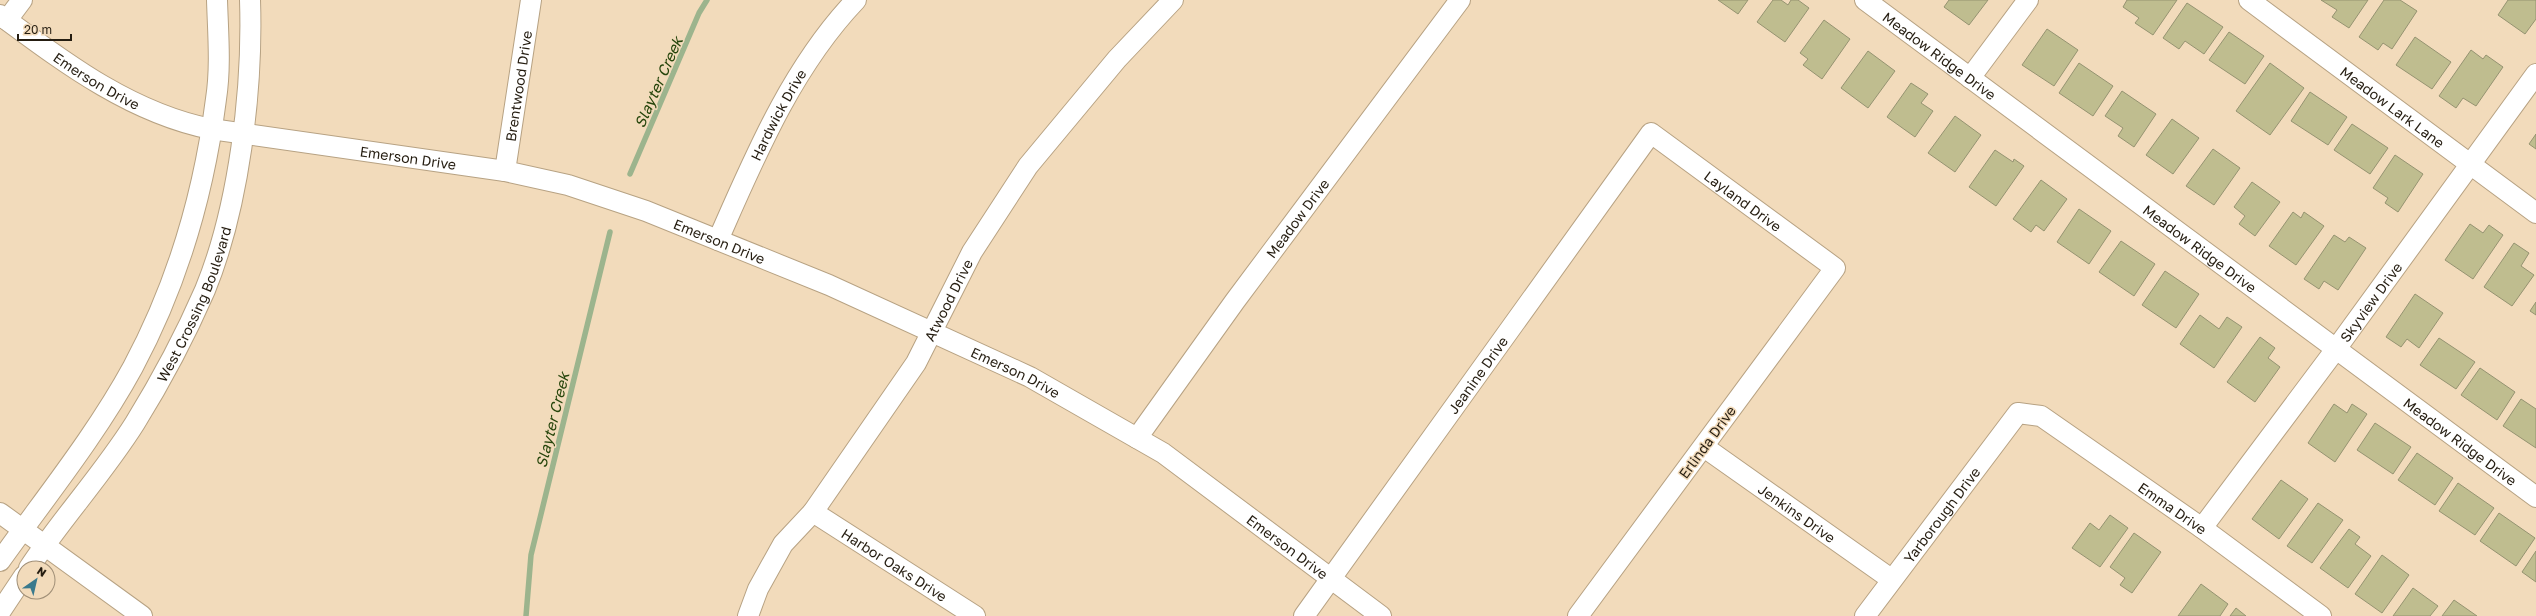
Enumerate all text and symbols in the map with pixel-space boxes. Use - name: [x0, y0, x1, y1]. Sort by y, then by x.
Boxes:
- street label: Meadow Ridge Drive: [1880, 8, 2000, 103]
- scale bar: [18, 16, 71, 42]
- text: 20 m: [24, 22, 52, 37]
- street label: Brentwood Drive: [501, 29, 535, 143]
- water label: Slayter Creek: [630, 32, 688, 131]
- street label: Emerson Drive: [51, 48, 143, 112]
- street label: Meadow Lark Lane: [2337, 62, 2448, 151]
- street label: Hardwick Drive: [746, 66, 809, 163]
- street label: Emerson Drive: [359, 142, 457, 172]
- street label: Layland Drive: [1701, 167, 1785, 235]
- street label: Meadow Drive: [1262, 175, 1332, 261]
- street label: Meadow Ridge Drive: [2140, 201, 2260, 296]
- street label: Emerson Drive: [671, 215, 768, 267]
- street label: West Crossing Boulevard: [153, 224, 234, 385]
- street label: Atwood Drive: [920, 256, 976, 344]
- street label: Skyview Drive: [2336, 259, 2405, 345]
- street label: Jeanine Drive: [1444, 333, 1511, 417]
- street label: Emerson Drive: [969, 343, 1063, 401]
- water label: Slayter Creek: [531, 369, 574, 470]
- street label: Meadow Ridge Drive: [2400, 394, 2520, 489]
- street label: Erlinda Drive: [1675, 402, 1739, 482]
- street label: Yarborough Drive: [1900, 463, 1983, 566]
- street label: Emma Drive: [2135, 478, 2210, 537]
- street label: Jenkins Drive: [1755, 480, 1839, 546]
- street label: Emerson Drive: [1244, 510, 1332, 582]
- street label: Harbor Oaks Drive: [839, 524, 951, 604]
- north arrow: [16, 560, 56, 600]
- text: N: [35, 564, 49, 579]

